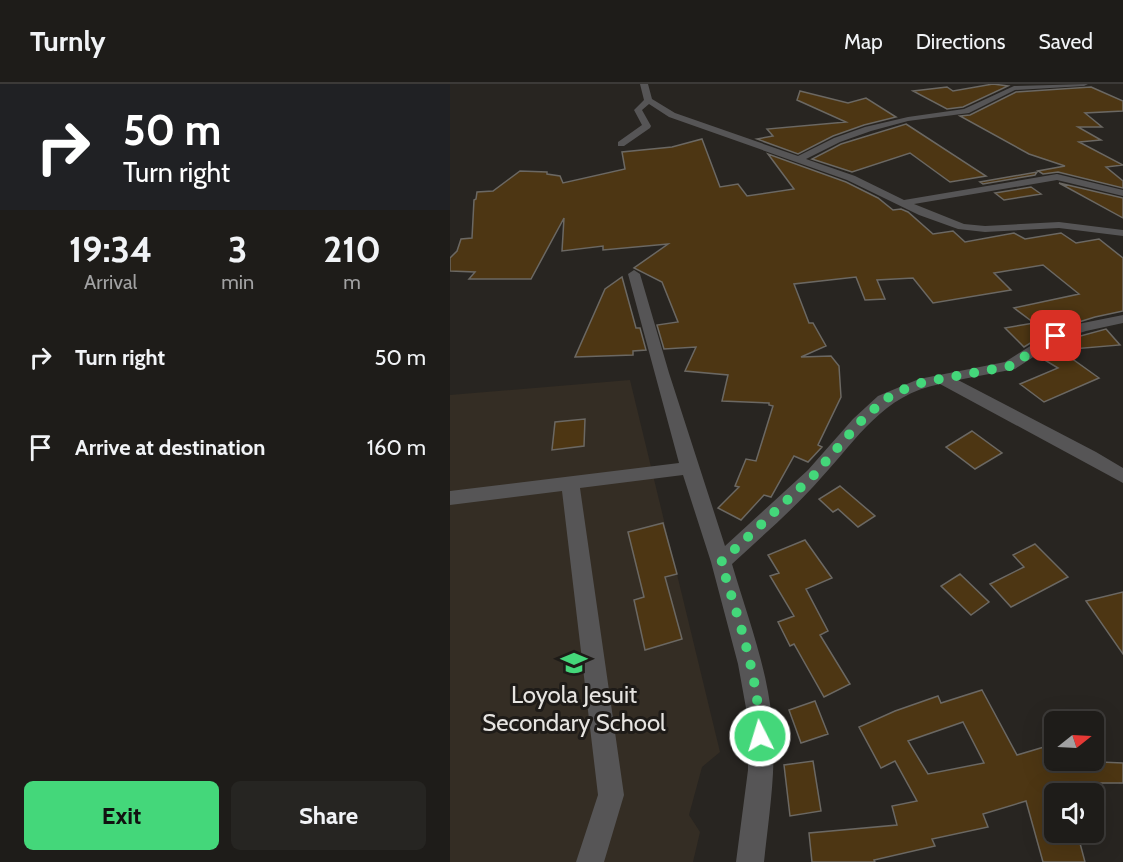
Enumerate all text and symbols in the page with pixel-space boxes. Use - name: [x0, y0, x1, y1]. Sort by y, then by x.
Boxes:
- text: Turnly: [30, 24, 106, 58]
- text: Map: [844, 29, 883, 54]
- text: Directions: [916, 29, 1005, 54]
- text: Saved: [1038, 29, 1093, 54]
- text: 50 m: [123, 104, 221, 156]
- icon: right: [24, 108, 102, 186]
- text: Turn right: [123, 156, 230, 189]
- text: 19:34: [69, 227, 152, 271]
- text: 3: [228, 227, 247, 271]
- text: 210: [323, 227, 381, 271]
- text: Arrival: [84, 270, 137, 294]
- text: min: [221, 270, 254, 294]
- text: m: [343, 270, 361, 294]
- pin: [1030, 310, 1081, 361]
- icon: arrive: [1039, 319, 1072, 352]
- icon: right: [24, 341, 57, 374]
- text: Turn right: [75, 344, 165, 371]
- text: 50 m: [374, 344, 426, 371]
- icon: arrive: [24, 431, 57, 464]
- text: Arrive at destination: [75, 434, 265, 461]
- text: 160 m: [367, 434, 426, 461]
- school or university icon: Loyola Jesuit Secondary School: [559, 648, 589, 678]
- place label: Loyola Jesuit Secondary School: [482, 680, 666, 737]
- position arrow: [728, 704, 792, 768]
- north arrow: [1044, 711, 1104, 771]
- map controls: [1044, 711, 1104, 843]
- button: Exit: [24, 781, 219, 850]
- button: Share: [231, 781, 426, 850]
- button: sound: [1044, 783, 1104, 843]

